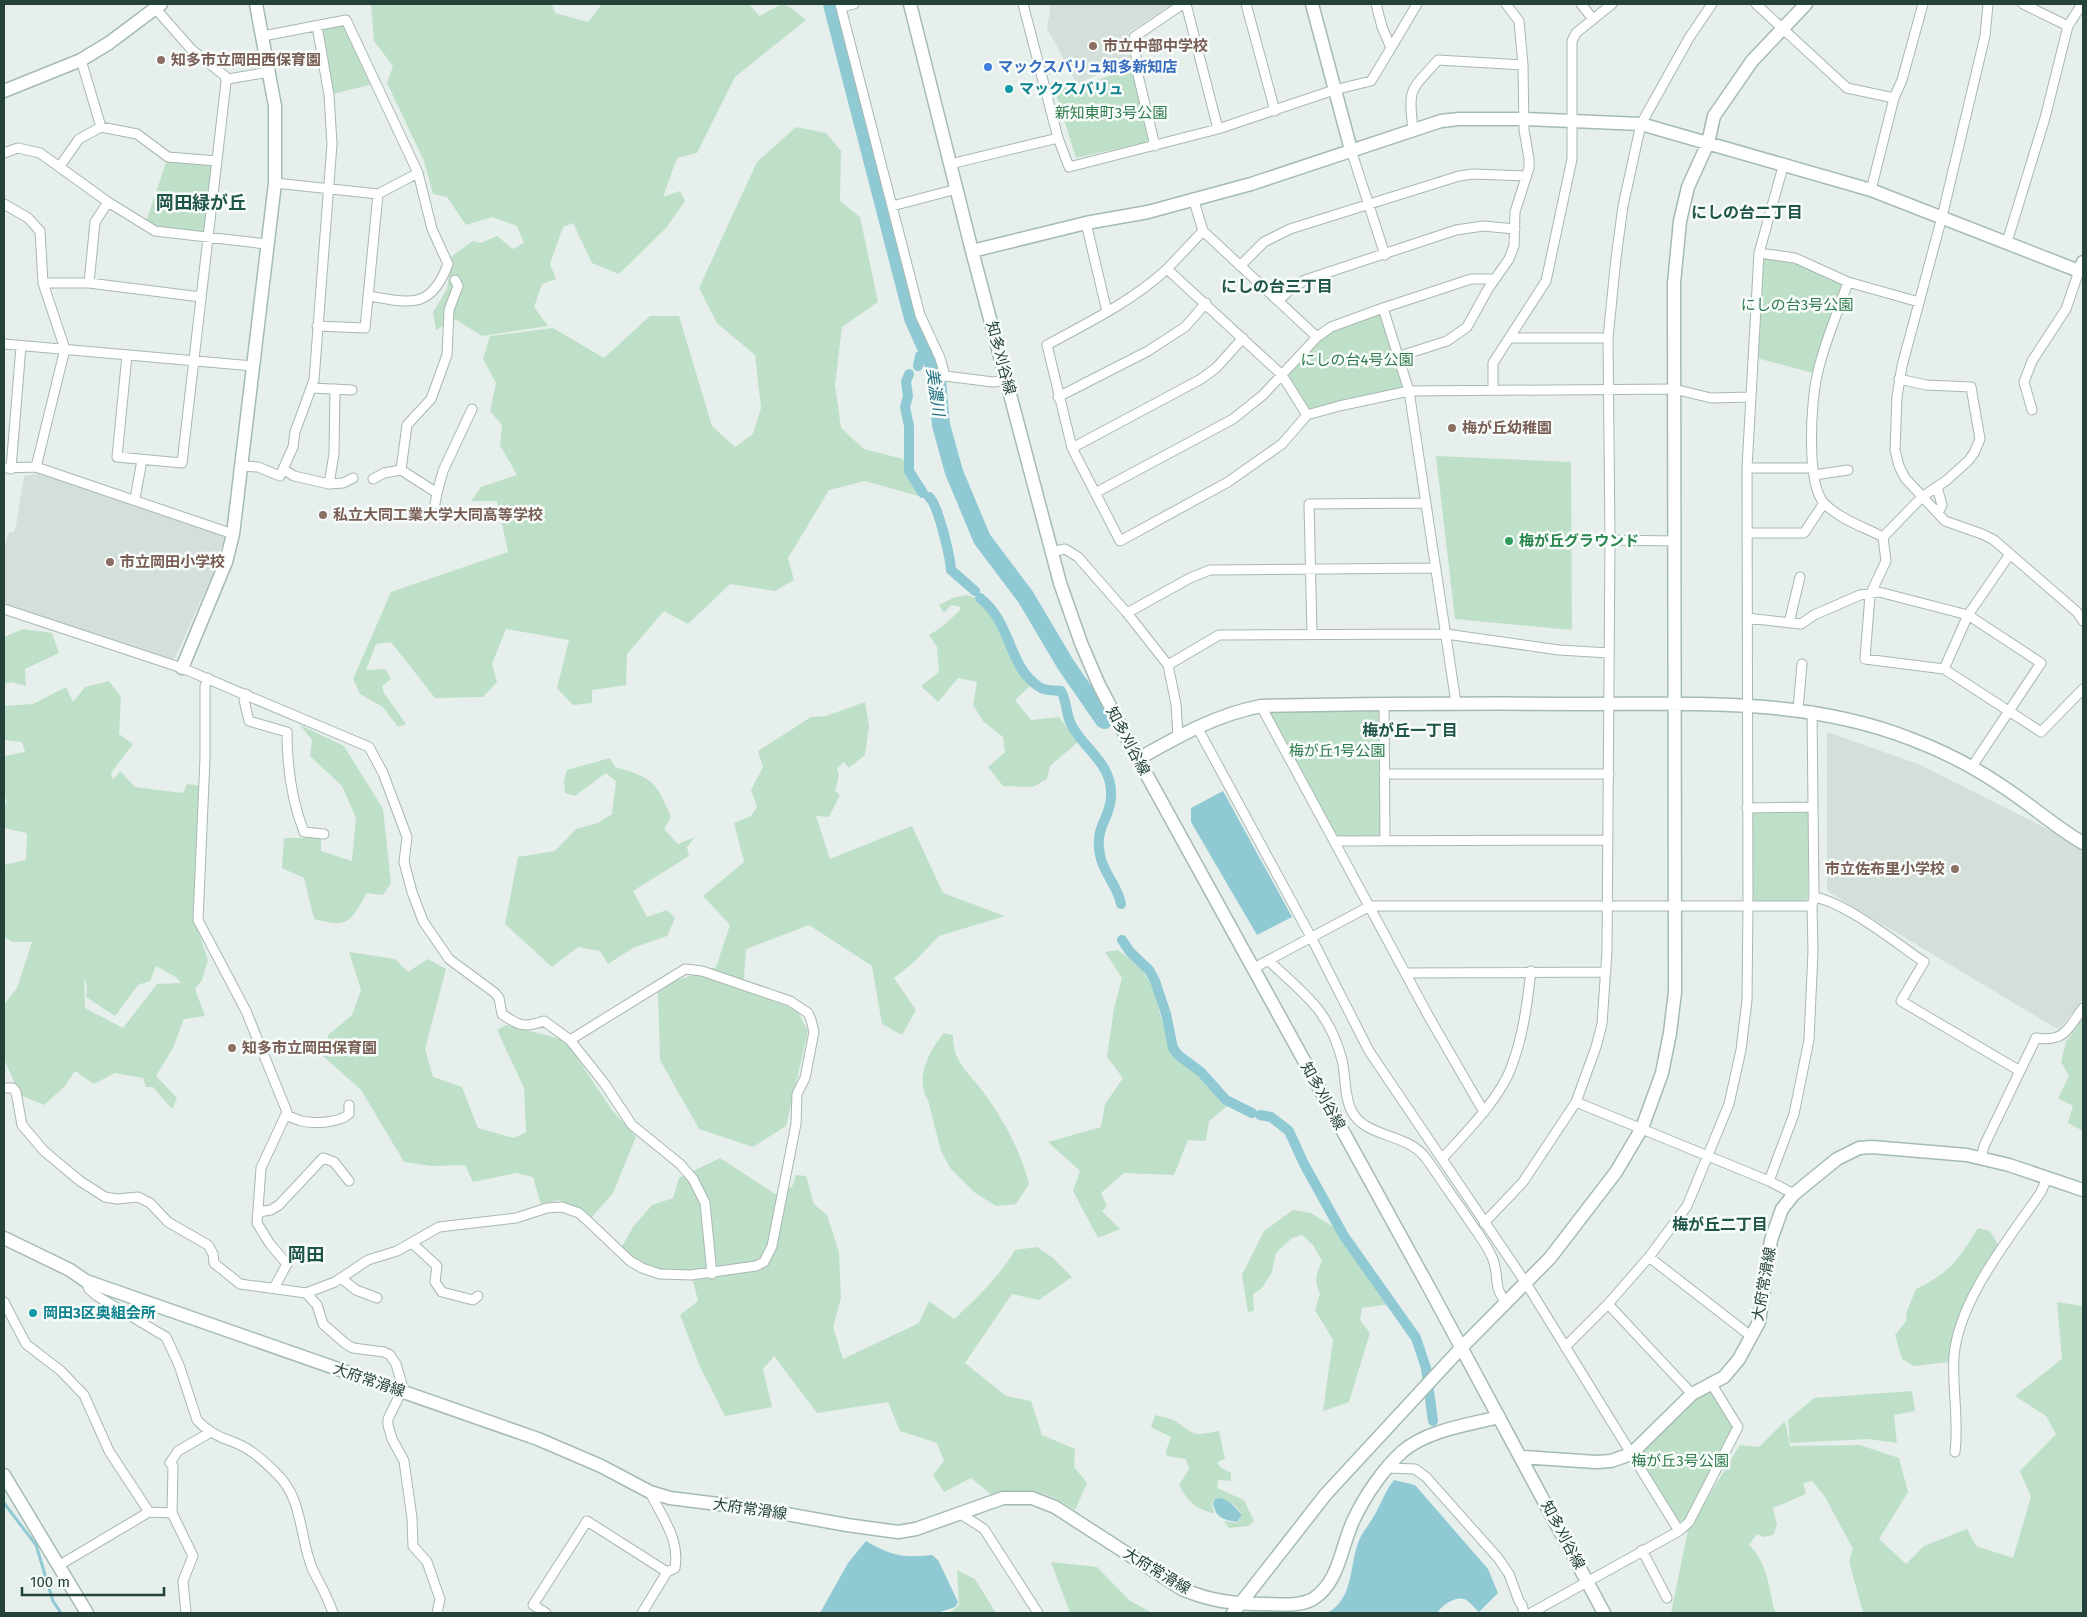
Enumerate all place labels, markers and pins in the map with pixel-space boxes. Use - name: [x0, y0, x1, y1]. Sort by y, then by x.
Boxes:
- place label: 市立中部中学校: [1103, 37, 1208, 55]
- marker: 市立中部中学校: [1087, 40, 1099, 52]
- place label: 知多市立岡田西保育園: [171, 51, 321, 69]
- marker: 知多市立岡田西保育園: [155, 54, 167, 66]
- place label: マックスバリュ知多新知店: [998, 58, 1178, 76]
- marker: マックスバリュ知多新知店: [982, 61, 994, 73]
- place label: マックスバリュ: [1019, 80, 1124, 98]
- marker: マックスバリュ: [1003, 83, 1015, 95]
- place label: 梅が丘幼稚園: [1462, 419, 1552, 437]
- marker: 梅が丘幼稚園: [1446, 422, 1458, 434]
- place label: 私立大同工業大学大同高等学校: [333, 506, 543, 524]
- marker: 私立大同工業大学大同高等学校: [317, 509, 329, 521]
- place label: 梅が丘グラウンド: [1519, 532, 1639, 550]
- marker: 梅が丘グラウンド: [1503, 535, 1515, 547]
- place label: 市立岡田小学校: [120, 553, 225, 571]
- marker: 市立岡田小学校: [104, 556, 116, 568]
- place label: 市立佐布里小学校: [1825, 860, 1945, 878]
- marker: 市立佐布里小学校: [1949, 863, 1961, 875]
- place label: 知多市立岡田保育園: [242, 1039, 377, 1057]
- marker: 知多市立岡田保育園: [226, 1042, 238, 1054]
- place label: 岡田3区奥組会所: [43, 1304, 156, 1322]
- marker: 岡田3区奥組会所: [27, 1307, 39, 1319]

